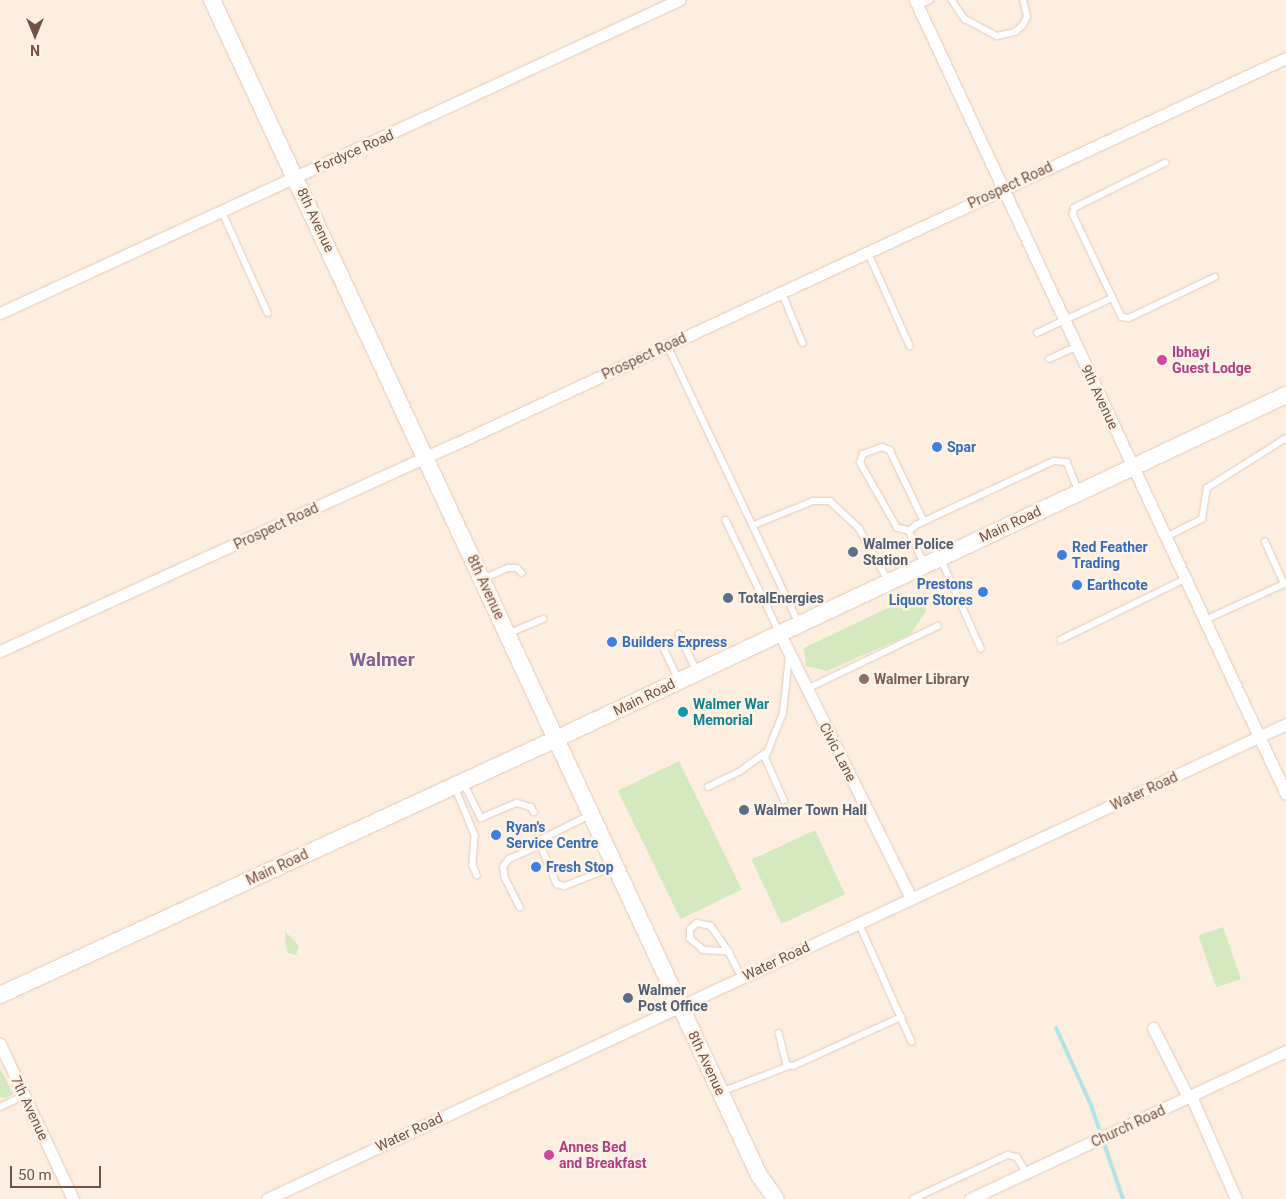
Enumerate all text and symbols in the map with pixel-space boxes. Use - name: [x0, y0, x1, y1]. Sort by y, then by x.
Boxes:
- north arrow: [10, 10, 60, 60]
- text: N: [30, 42, 40, 58]
- street label: Fordyce Road: [312, 126, 396, 176]
- street label: Prospect Road: [965, 158, 1055, 212]
- street label: 8th Avenue: [294, 185, 338, 255]
- street label: Prospect Road: [599, 329, 689, 383]
- place label: Ibhayi Guest Lodge: [1172, 344, 1251, 377]
- marker: Ibhayi Guest Lodge: [1156, 354, 1168, 366]
- street label: 9th Avenue: [1078, 362, 1122, 432]
- place label: Spar: [947, 439, 976, 455]
- marker: Spar: [931, 441, 943, 453]
- street label: Prospect Road: [231, 499, 321, 553]
- street label: Main Road: [976, 502, 1044, 546]
- place label: Walmer Police Station: [863, 536, 954, 568]
- place label: Red Feather Trading: [1072, 539, 1148, 572]
- marker: Walmer Police Station: [847, 546, 859, 558]
- marker: Red Feather Trading: [1056, 549, 1068, 561]
- street label: 8th Avenue: [464, 552, 508, 622]
- place label: Prestons Liquor Stores: [889, 576, 973, 608]
- place label: Earthcote: [1087, 577, 1148, 593]
- marker: Earthcote: [1071, 579, 1083, 591]
- marker: Prestons Liquor Stores: [977, 586, 989, 598]
- place label: TotalEnergies: [738, 590, 824, 606]
- marker: TotalEnergies: [722, 592, 734, 604]
- place label: Builders Express: [622, 634, 727, 650]
- marker: Builders Express: [606, 636, 618, 648]
- district label: Walmer: [349, 649, 415, 671]
- place label: Walmer Library: [874, 671, 969, 687]
- marker: Walmer Library: [858, 673, 870, 685]
- street label: Main Road: [610, 675, 678, 719]
- place label: Walmer War Memorial: [693, 696, 769, 729]
- marker: Walmer War Memorial: [677, 706, 689, 718]
- street label: Civic Lane: [816, 720, 860, 784]
- street label: Water Road: [1108, 768, 1180, 814]
- place label: Walmer Town Hall: [754, 802, 867, 818]
- marker: Walmer Town Hall: [738, 804, 750, 816]
- place label: Ryan's Service Centre: [506, 819, 598, 852]
- marker: Ryan's Service Centre: [490, 829, 502, 841]
- street label: Main Road: [243, 845, 311, 889]
- place label: Fresh Stop: [546, 859, 614, 875]
- marker: Fresh Stop: [530, 861, 542, 873]
- street label: Water Road: [740, 938, 812, 984]
- place label: Walmer Post Office: [638, 982, 708, 1014]
- marker: Walmer Post Office: [622, 992, 634, 1004]
- street label: 8th Avenue: [685, 1028, 729, 1098]
- street label: 7th Avenue: [8, 1073, 52, 1143]
- street label: Church Road: [1088, 1102, 1168, 1150]
- street label: Water Road: [373, 1109, 445, 1155]
- place label: Annes Bed and Breakfast: [559, 1139, 647, 1172]
- marker: Annes Bed and Breakfast: [543, 1149, 555, 1161]
- scale bar: [12, 1156, 104, 1188]
- text: 50 m: [18, 1166, 52, 1184]

